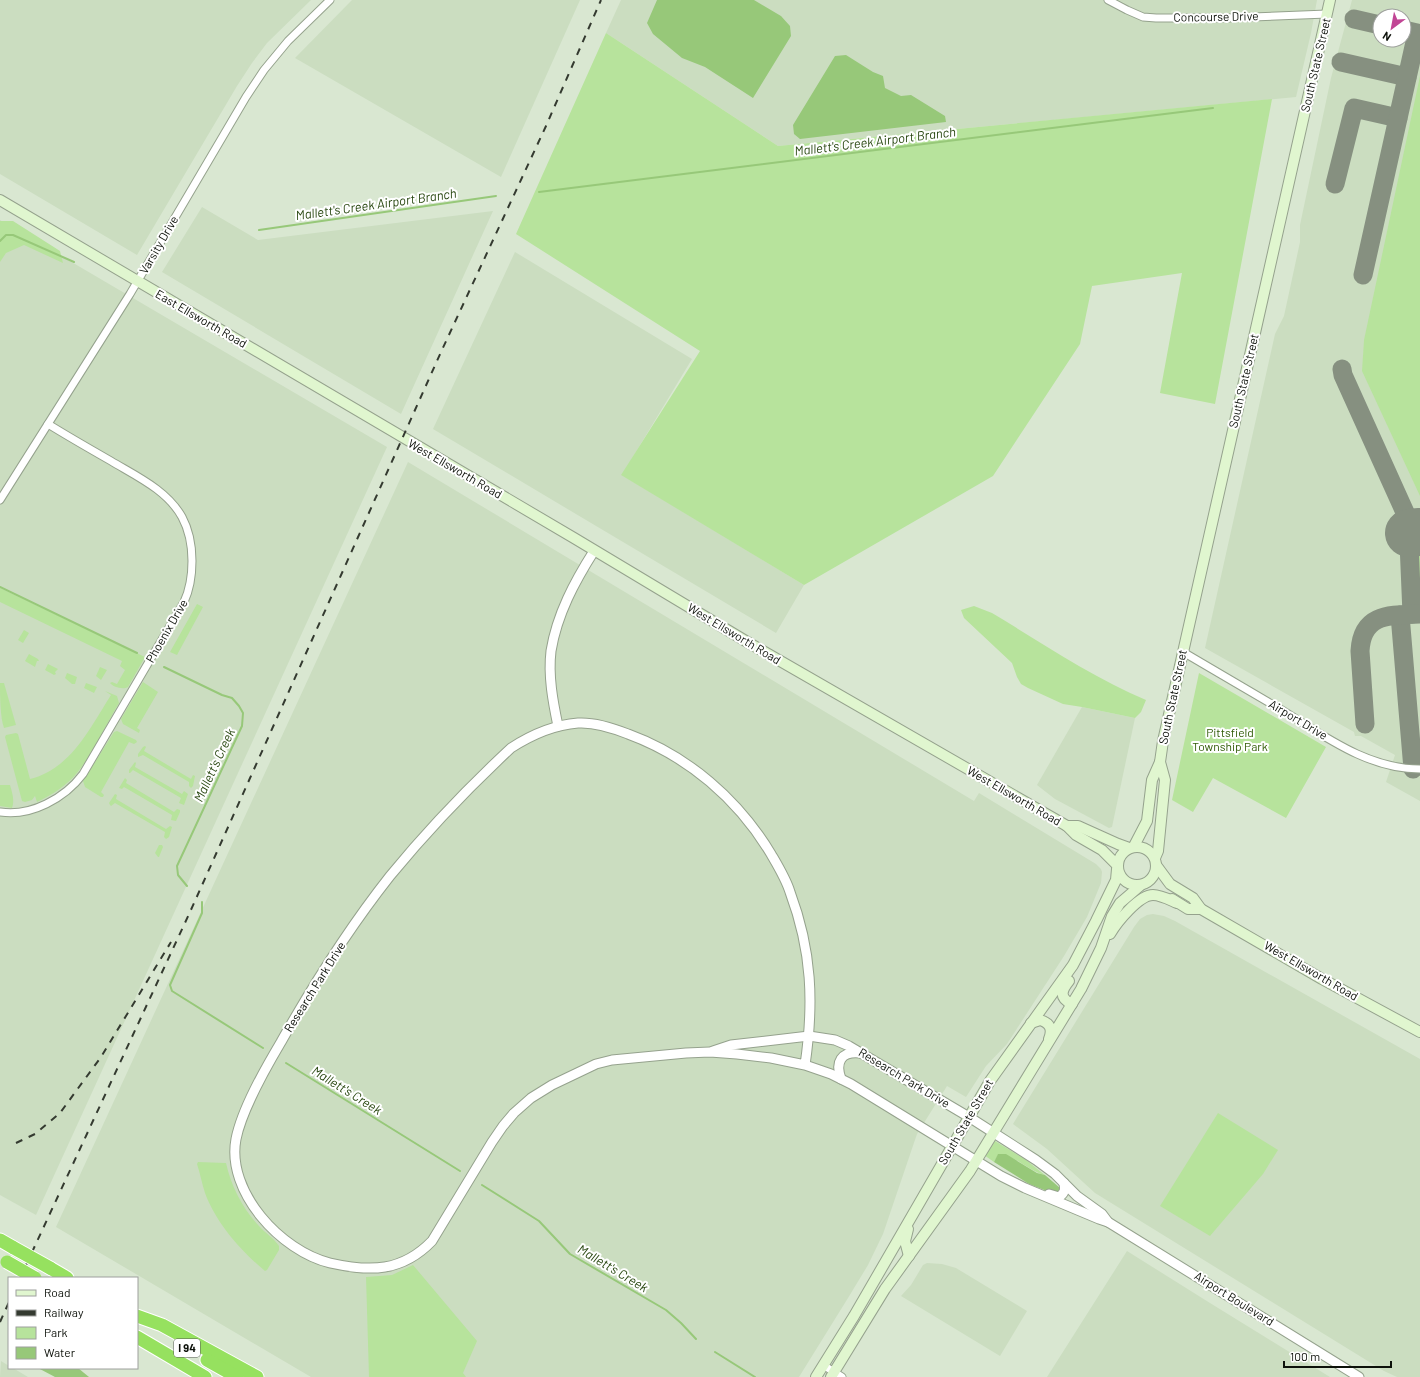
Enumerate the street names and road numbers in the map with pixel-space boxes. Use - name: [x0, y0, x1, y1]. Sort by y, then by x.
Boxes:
- street label: Concourse Drive: [1173, 8, 1259, 24]
- street label: South State Street: [1297, 16, 1333, 113]
- street label: Varsity Drive: [136, 213, 180, 276]
- street label: East Ellsworth Road: [153, 286, 250, 350]
- street label: South State Street: [1225, 332, 1261, 429]
- street label: West Ellsworth Road: [406, 436, 505, 501]
- street label: Phoenix Drive: [142, 596, 190, 665]
- street label: West Ellsworth Road: [685, 600, 784, 667]
- street label: South State Street: [1155, 648, 1189, 745]
- street label: Airport Drive: [1267, 696, 1330, 742]
- street label: West Ellsworth Road: [965, 763, 1064, 828]
- street label: West Ellsworth Road: [1262, 938, 1361, 1003]
- street label: Research Park Drive: [281, 939, 348, 1034]
- street label: Research Park Drive: [856, 1044, 953, 1110]
- street label: South State Street: [935, 1076, 995, 1167]
- street label: Airport Boulevard: [1192, 1268, 1277, 1328]
- road number: I 94: [174, 1339, 200, 1357]

